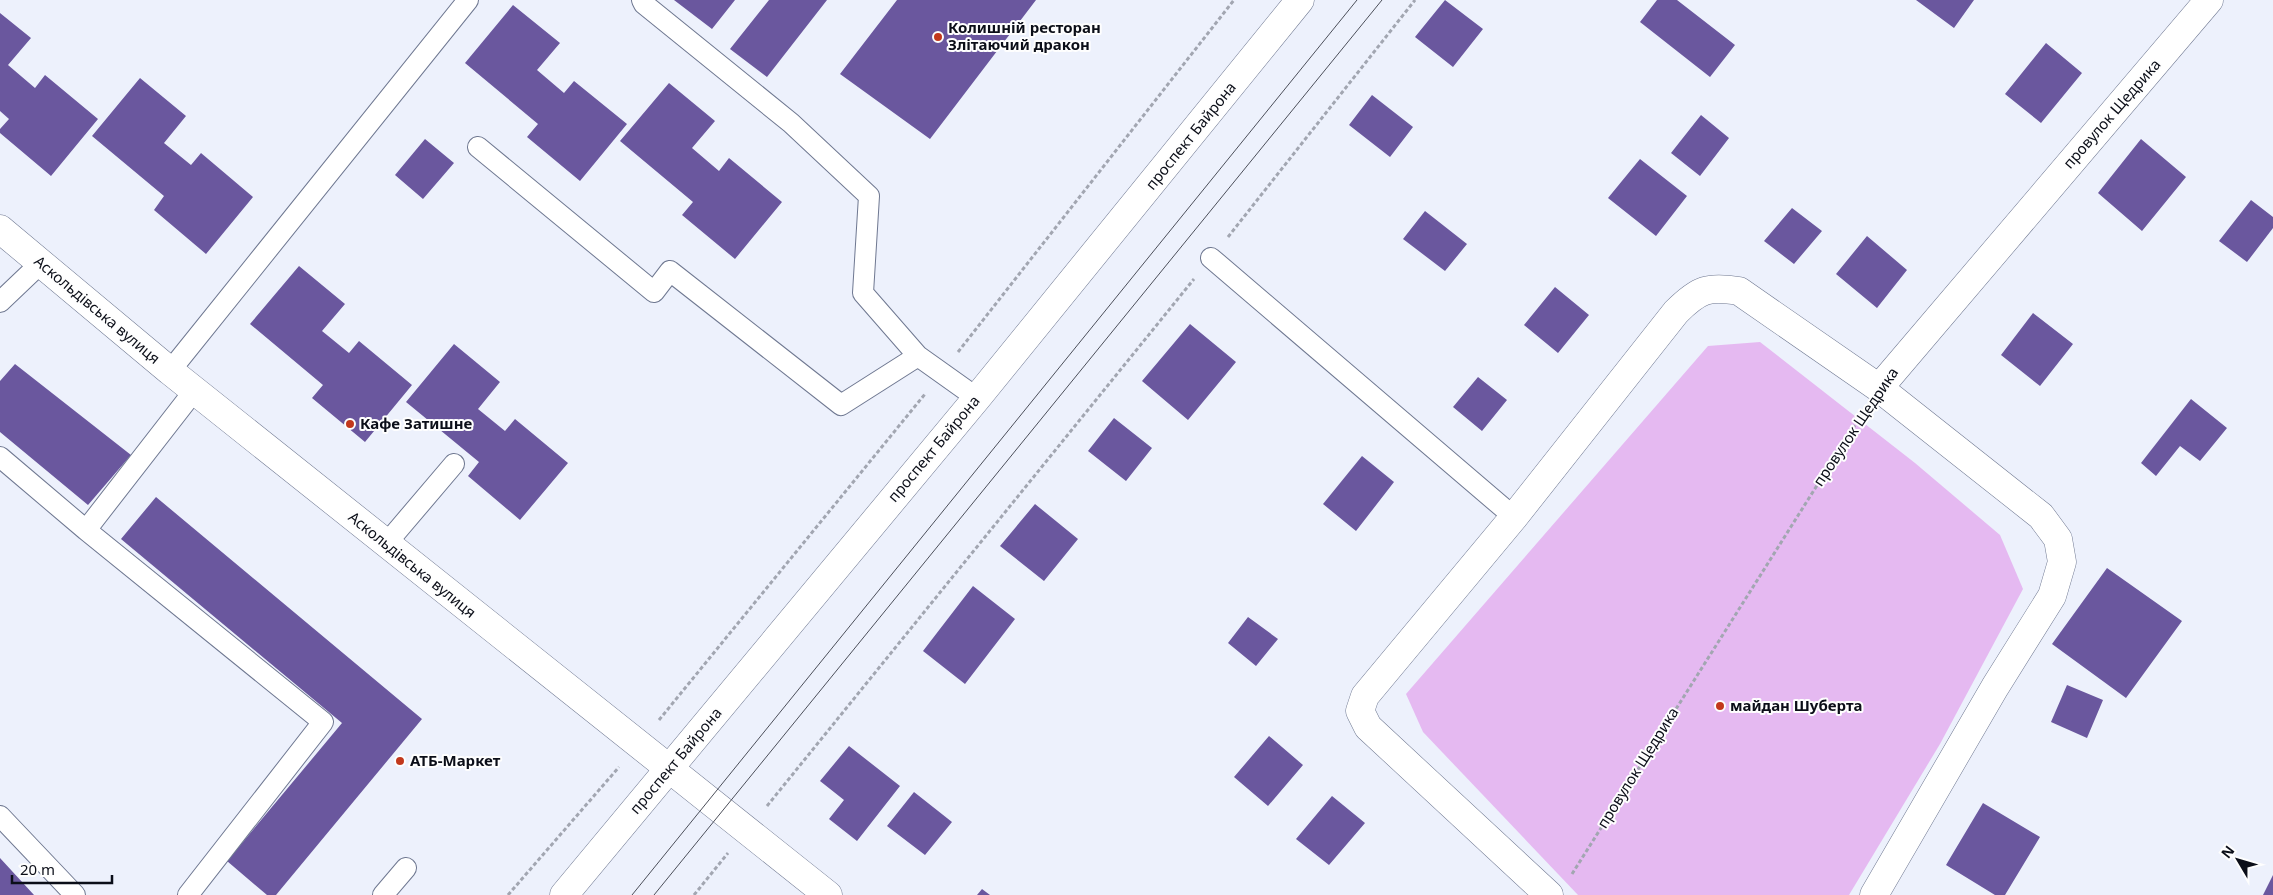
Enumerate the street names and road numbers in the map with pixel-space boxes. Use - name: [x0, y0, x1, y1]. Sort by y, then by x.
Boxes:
- street label: провулок Щедрика: [2058, 54, 2164, 172]
- street label: проспект Байрона: [1141, 77, 1240, 193]
- street label: Аскольдівська вулиця: [31, 251, 165, 368]
- street label: провулок Щедрика: [1808, 363, 1902, 490]
- street label: проспект Байрона: [883, 391, 984, 506]
- street label: Аскольдівська вулиця: [345, 507, 480, 622]
- street label: проспект Байрона: [625, 703, 726, 818]
- street label: провулок Щедрика: [1592, 703, 1682, 832]

